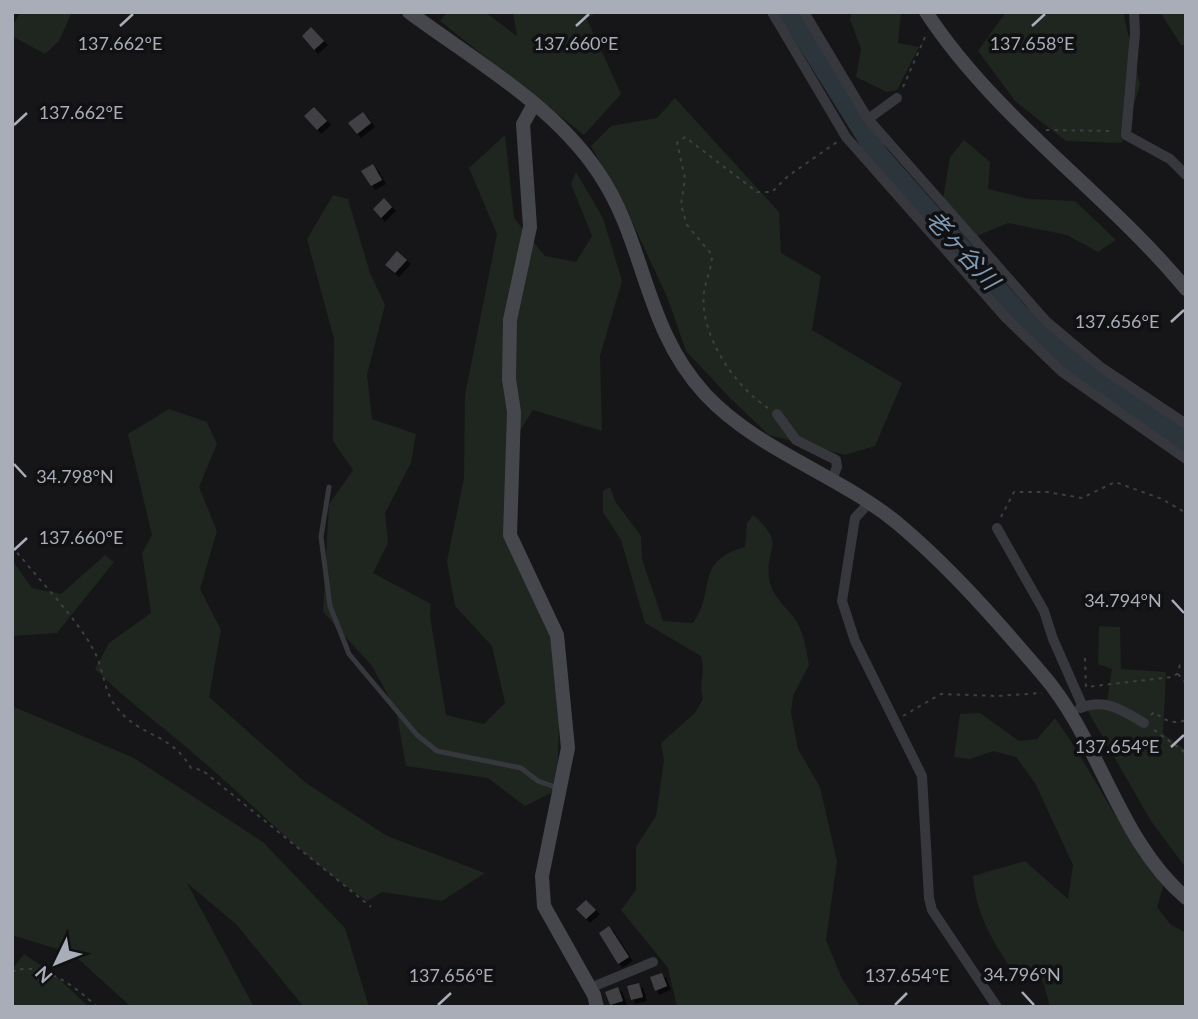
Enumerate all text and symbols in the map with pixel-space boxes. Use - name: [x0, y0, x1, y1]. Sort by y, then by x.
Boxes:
- text: 137.662°E: [78, 32, 162, 54]
- text: 137.660°E: [534, 32, 618, 54]
- text: 137.658°E: [990, 32, 1074, 54]
- text: 137.662°E: [39, 101, 123, 123]
- water label: 老ヶ谷川: [920, 204, 1008, 297]
- text: 137.656°E: [1075, 310, 1159, 332]
- text: 34.798°N: [36, 465, 114, 487]
- text: 137.660°E: [39, 526, 123, 548]
- text: 34.794°N: [1084, 589, 1162, 611]
- text: 137.654°E: [1075, 735, 1159, 757]
- north arrow: [21, 928, 91, 998]
- text: N: [30, 962, 57, 988]
- text: 34.796°N: [983, 963, 1061, 985]
- text: 137.656°E: [409, 964, 493, 986]
- text: 137.654°E: [865, 964, 949, 986]

